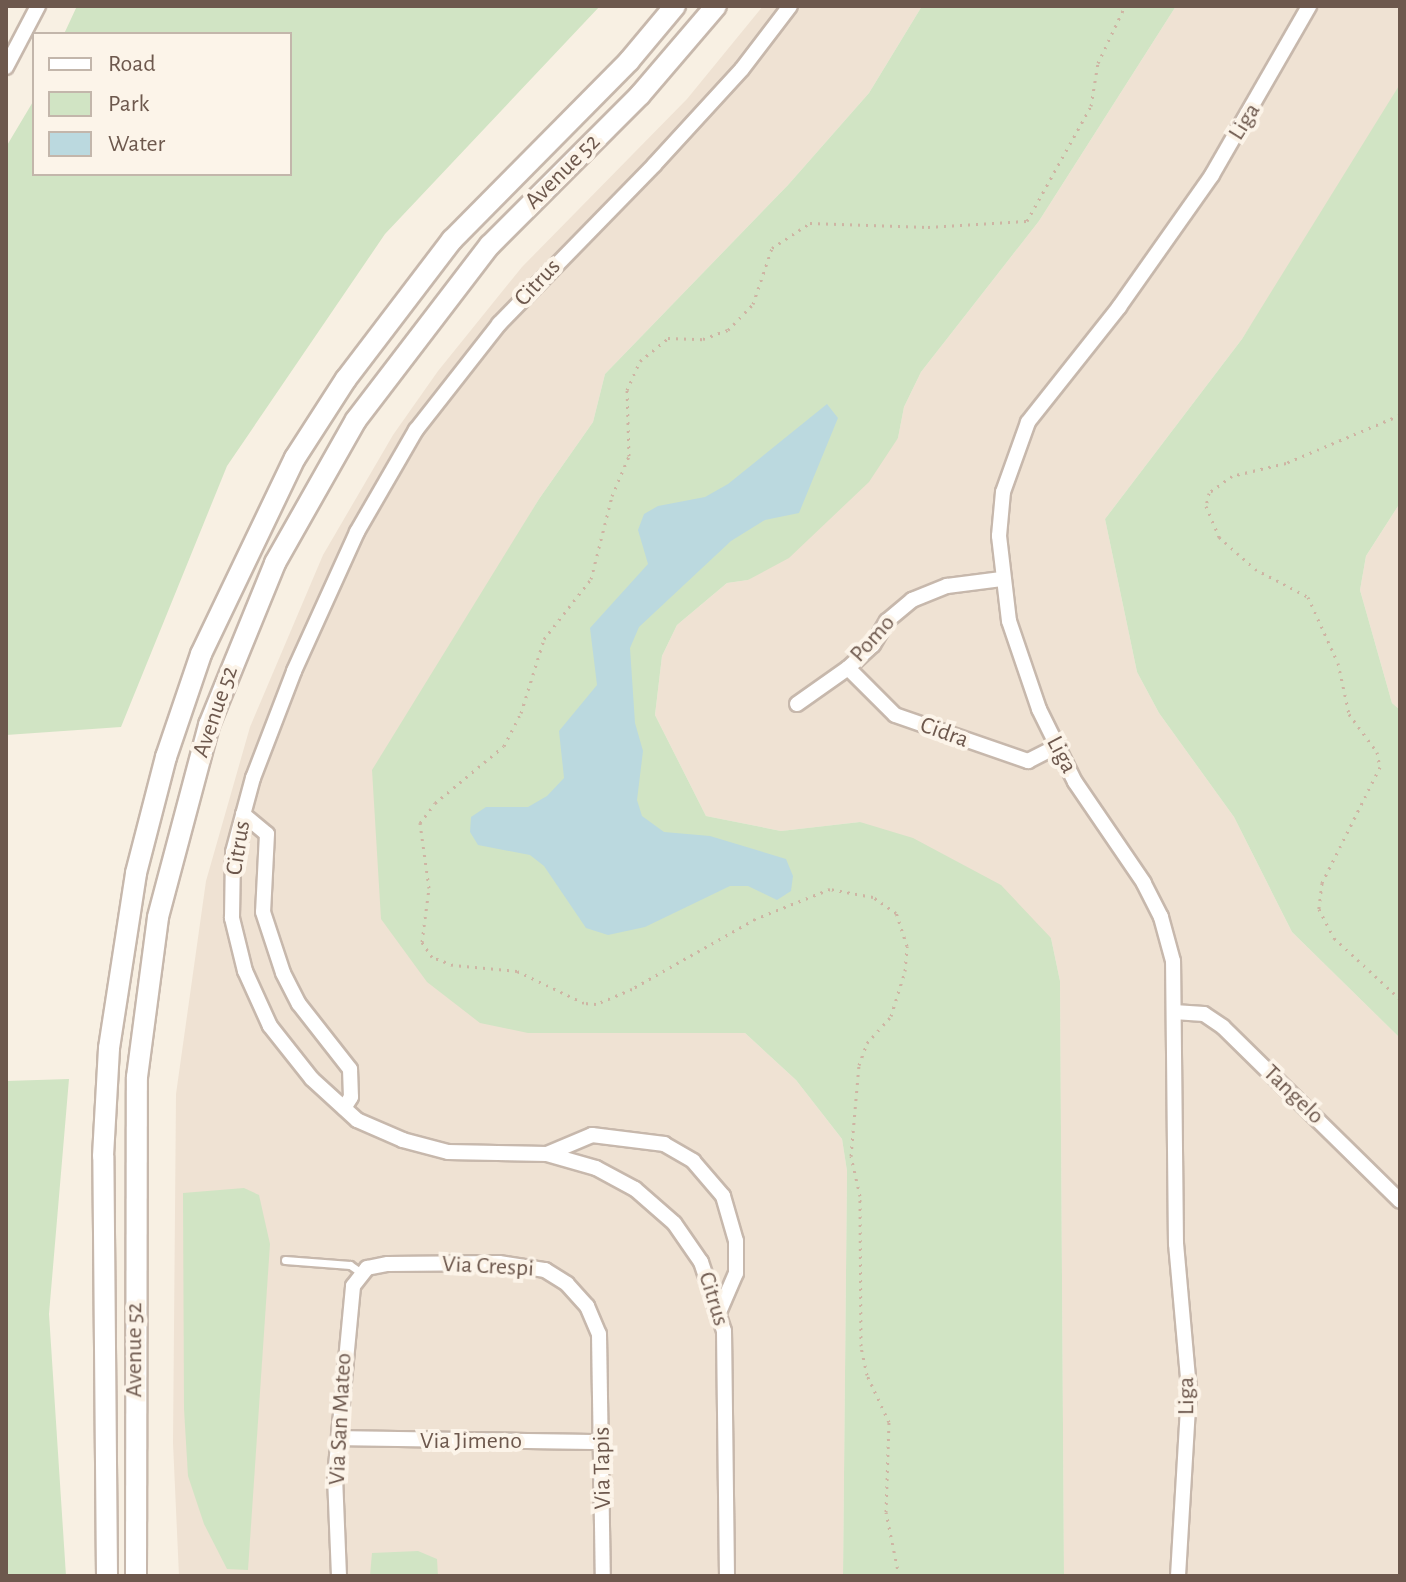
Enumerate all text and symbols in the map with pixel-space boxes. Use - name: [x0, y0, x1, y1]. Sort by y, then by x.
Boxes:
- legend: [32, 32, 292, 176]
- text: Road: [108, 52, 156, 76]
- text: Park: [108, 92, 149, 116]
- street label: Liga: [1223, 98, 1267, 146]
- street label: Avenue 52: [519, 128, 607, 216]
- text: Water: [108, 132, 165, 156]
- street label: Citrus: [509, 253, 567, 313]
- street label: Pomo: [844, 609, 902, 669]
- street label: Avenue 52: [187, 662, 245, 762]
- street label: Cidra: [916, 711, 972, 755]
- street label: Liga: [1039, 731, 1083, 779]
- street label: Citrus: [220, 819, 258, 877]
- street label: Tangelo: [1256, 1059, 1330, 1131]
- street label: Via Crespi: [441, 1250, 535, 1284]
- street label: Citrus: [691, 1269, 735, 1329]
- street label: Avenue 52: [121, 1303, 149, 1397]
- street label: Via San Mateo: [323, 1352, 359, 1486]
- street label: Liga: [1173, 1377, 1201, 1415]
- street label: Via Tapis: [588, 1426, 618, 1510]
- street label: Via Jimeno: [420, 1428, 522, 1456]

